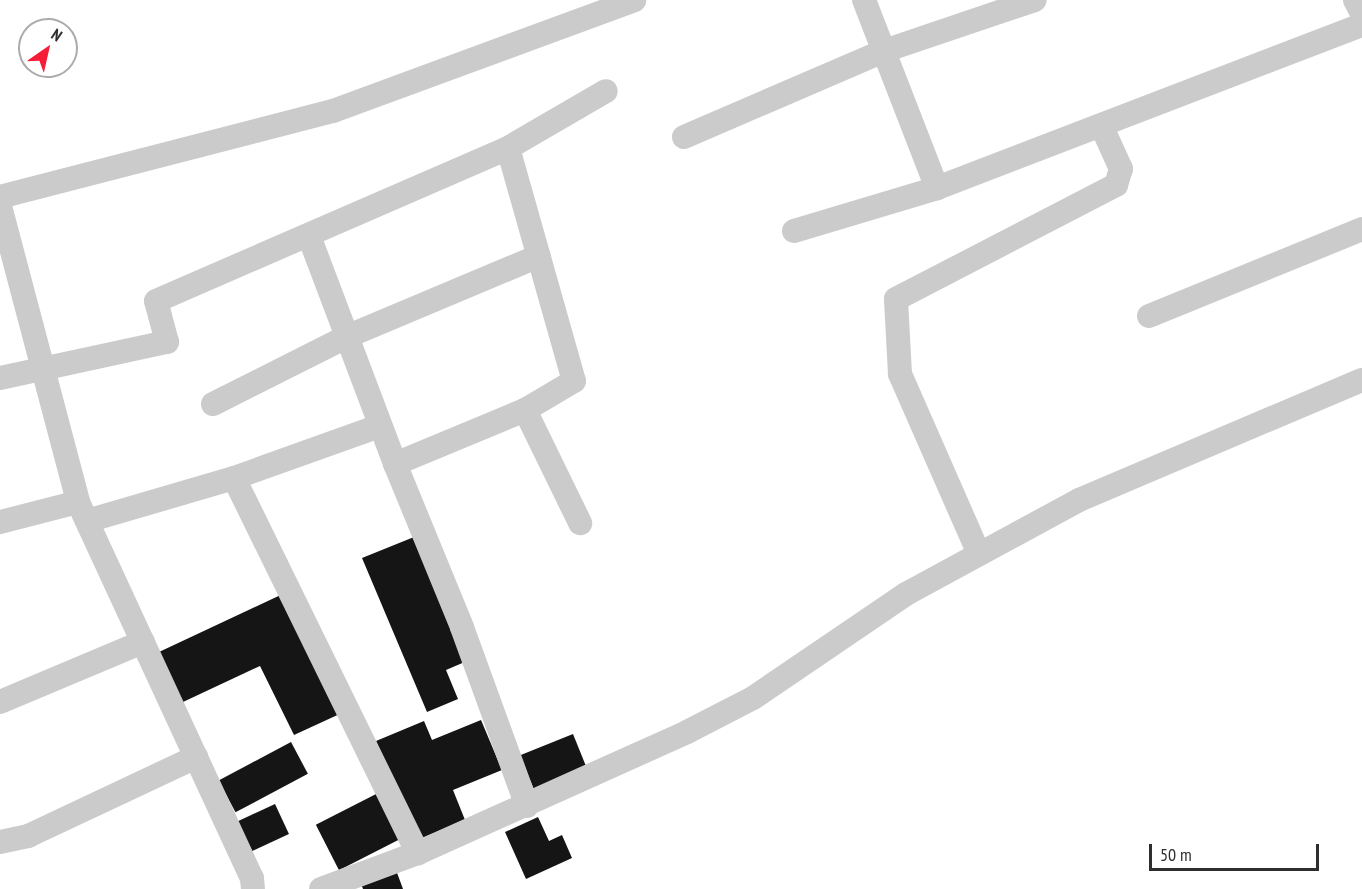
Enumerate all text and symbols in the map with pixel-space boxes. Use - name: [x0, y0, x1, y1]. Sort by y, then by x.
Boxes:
- north arrow: [18, 18, 78, 78]
- text: N: [48, 24, 66, 45]
- scale bar: [1152, 832, 1322, 870]
- text: 50 m: [1160, 843, 1192, 866]

